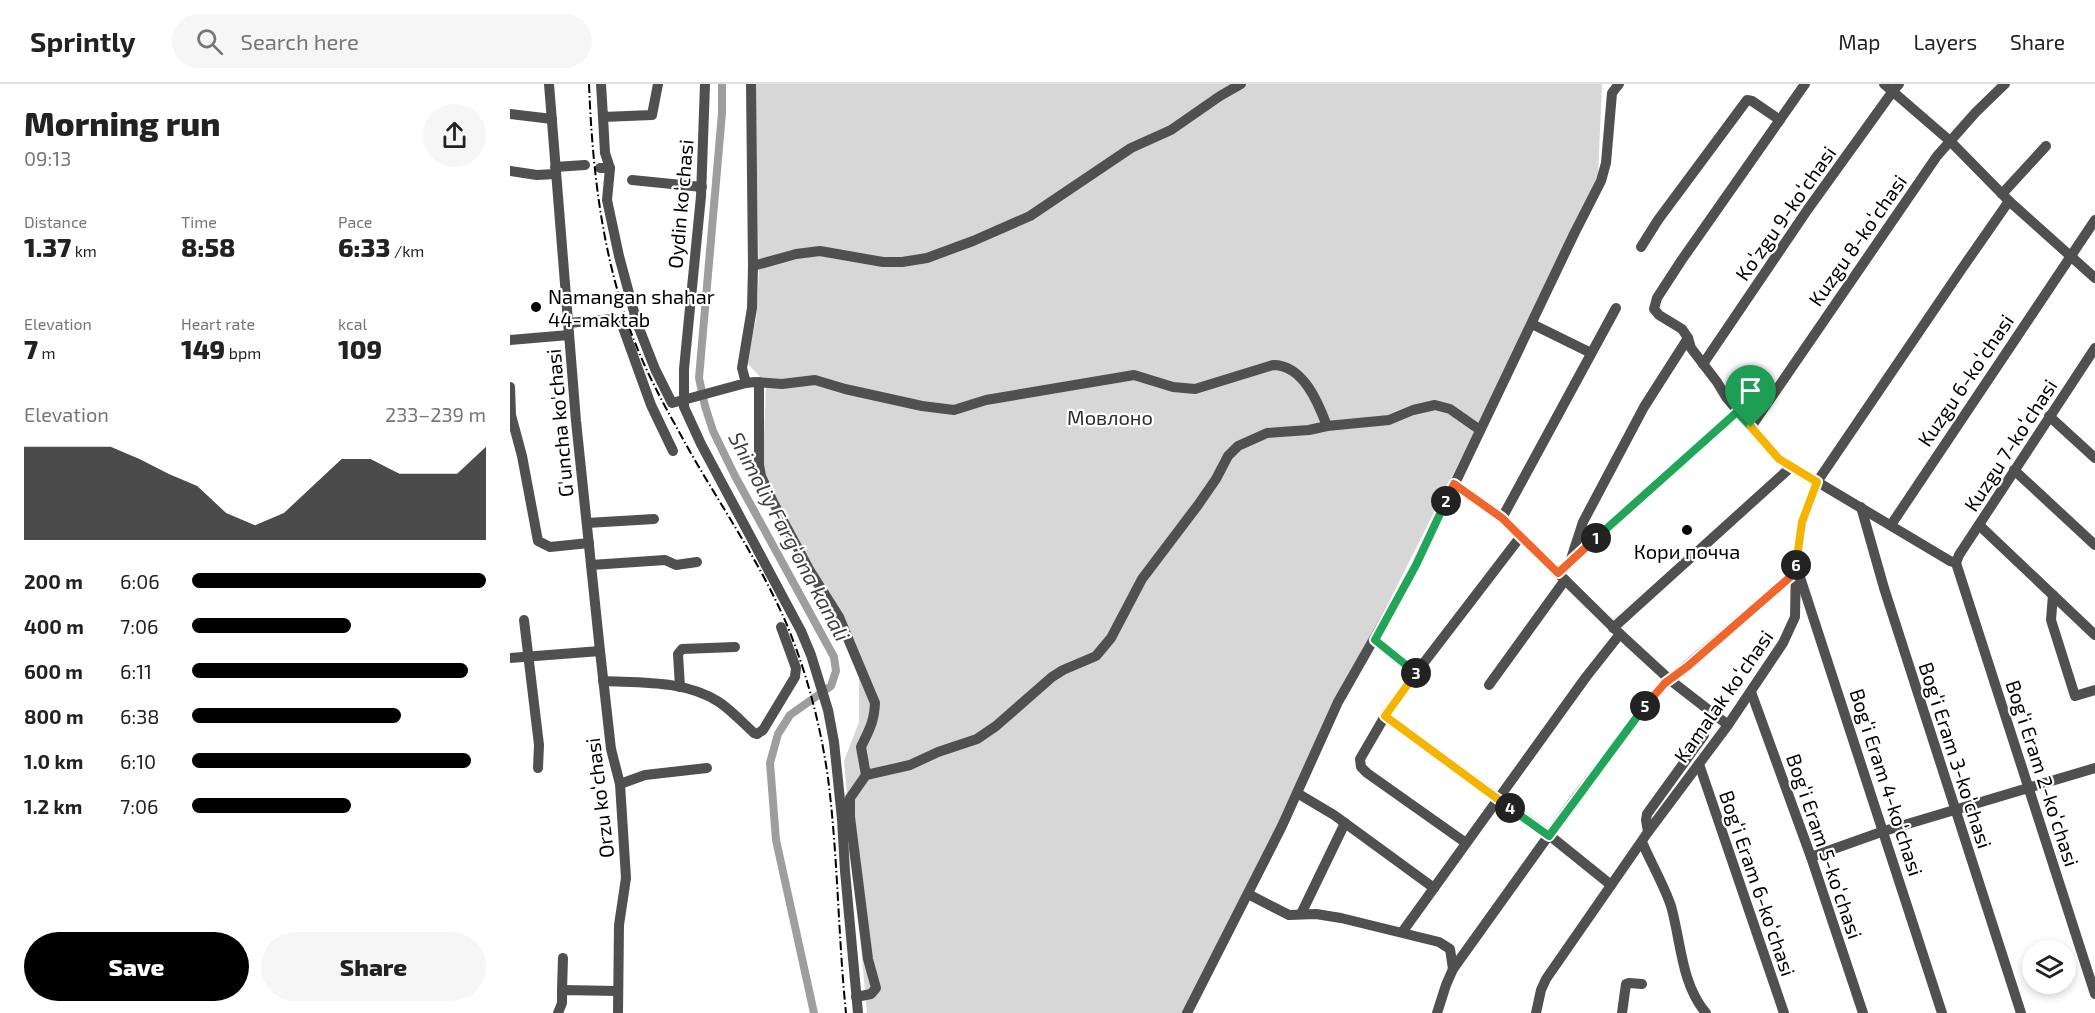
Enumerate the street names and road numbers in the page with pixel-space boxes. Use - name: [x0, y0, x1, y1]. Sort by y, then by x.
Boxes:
- street label: Oydin koʻchasi: [662, 138, 698, 270]
- street label: Koʻzgu 9-koʻchasi: [1730, 141, 1840, 285]
- street label: Kuzgu 8-koʻchasi: [1803, 170, 1911, 310]
- street label: Kuzgu 6-koʻchasi: [1912, 309, 2018, 451]
- street label: G'uncha ko'chasi: [541, 348, 577, 498]
- street label: Kuzgu 7-koʻchasi: [1958, 375, 2062, 515]
- street label: Kamalak koʻchasi: [1668, 625, 1778, 767]
- street label: Bogʻi Eram 3-koʻchasi: [1915, 659, 1997, 851]
- street label: Bogʻi Eram 2-koʻchasi: [2002, 677, 2084, 869]
- street label: Bogʻi Eram 4-koʻchasi: [1845, 685, 1929, 879]
- street label: Orzu koʻchasi: [580, 737, 618, 859]
- street label: Bogʻi Eram 5-koʻchasi: [1782, 750, 1868, 942]
- street label: Bogʻi Eram 6-koʻchasi: [1715, 787, 1801, 979]

